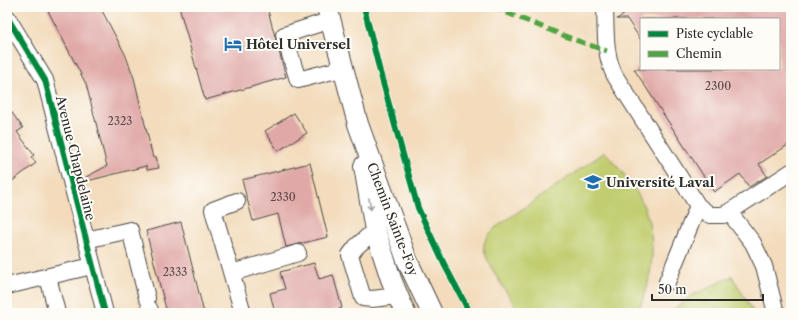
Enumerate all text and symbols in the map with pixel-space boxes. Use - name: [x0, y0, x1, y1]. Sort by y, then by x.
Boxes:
- legend: [640, 18, 780, 70]
- text: Piste cyclable: [676, 26, 753, 41]
- hotel icon: Hôtel Universel: [223, 34, 243, 54]
- place label: Hôtel Universel: [246, 36, 351, 52]
- text: Chemin: [676, 46, 722, 61]
- house number: 2300: [705, 79, 731, 93]
- street label: Avenue Chapdelaine: [53, 93, 99, 222]
- house number: 2323: [108, 114, 132, 128]
- street label: Chemin Sainte-Foy: [364, 160, 422, 279]
- school or university icon: Université Laval: [583, 172, 603, 192]
- place label: Université Laval: [606, 174, 715, 190]
- house number: 2330: [270, 190, 296, 204]
- one-way arrow: [366, 198, 374, 211]
- house number: 2333: [163, 265, 187, 279]
- scale bar: [652, 276, 763, 302]
- text: 50 m: [658, 282, 687, 297]

